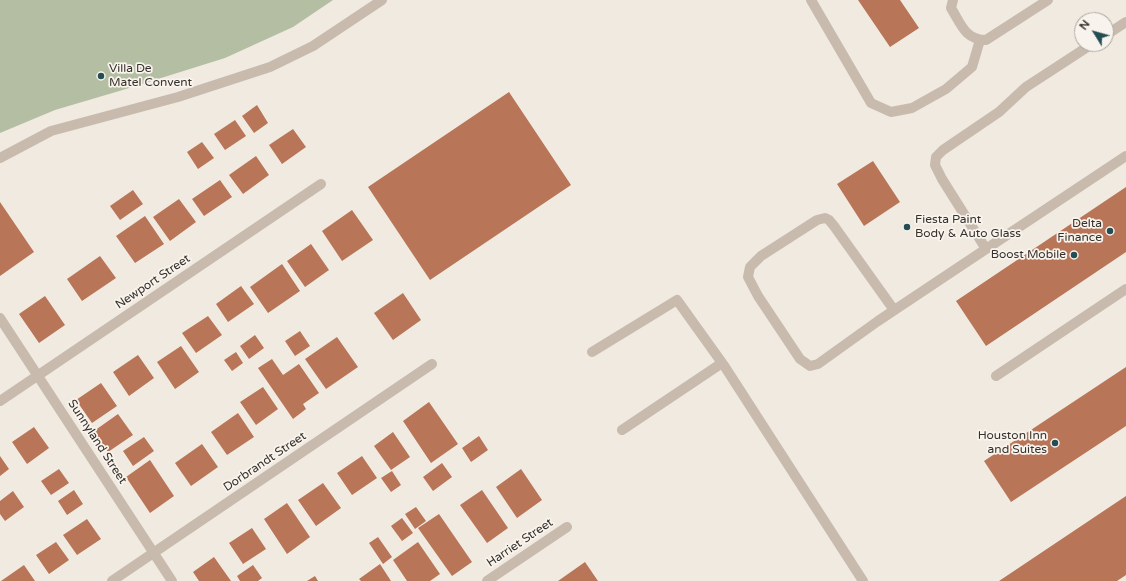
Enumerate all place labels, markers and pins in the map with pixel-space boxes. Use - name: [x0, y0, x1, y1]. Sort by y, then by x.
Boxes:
- place label: Villa De Matel Convent: [109, 62, 192, 90]
- marker: Villa De Matel Convent: [96, 71, 106, 81]
- place label: Fiesta Paint Body & Auto Glass: [915, 213, 1021, 241]
- place label: Delta Finance: [1057, 217, 1102, 245]
- marker: Fiesta Paint Body & Auto Glass: [902, 222, 912, 232]
- marker: Delta Finance: [1105, 226, 1115, 236]
- place label: Boost Mobile: [991, 248, 1066, 262]
- marker: Boost Mobile: [1069, 250, 1079, 260]
- place label: Houston Inn and Suites: [978, 429, 1047, 457]
- marker: Houston Inn and Suites: [1050, 438, 1060, 448]

